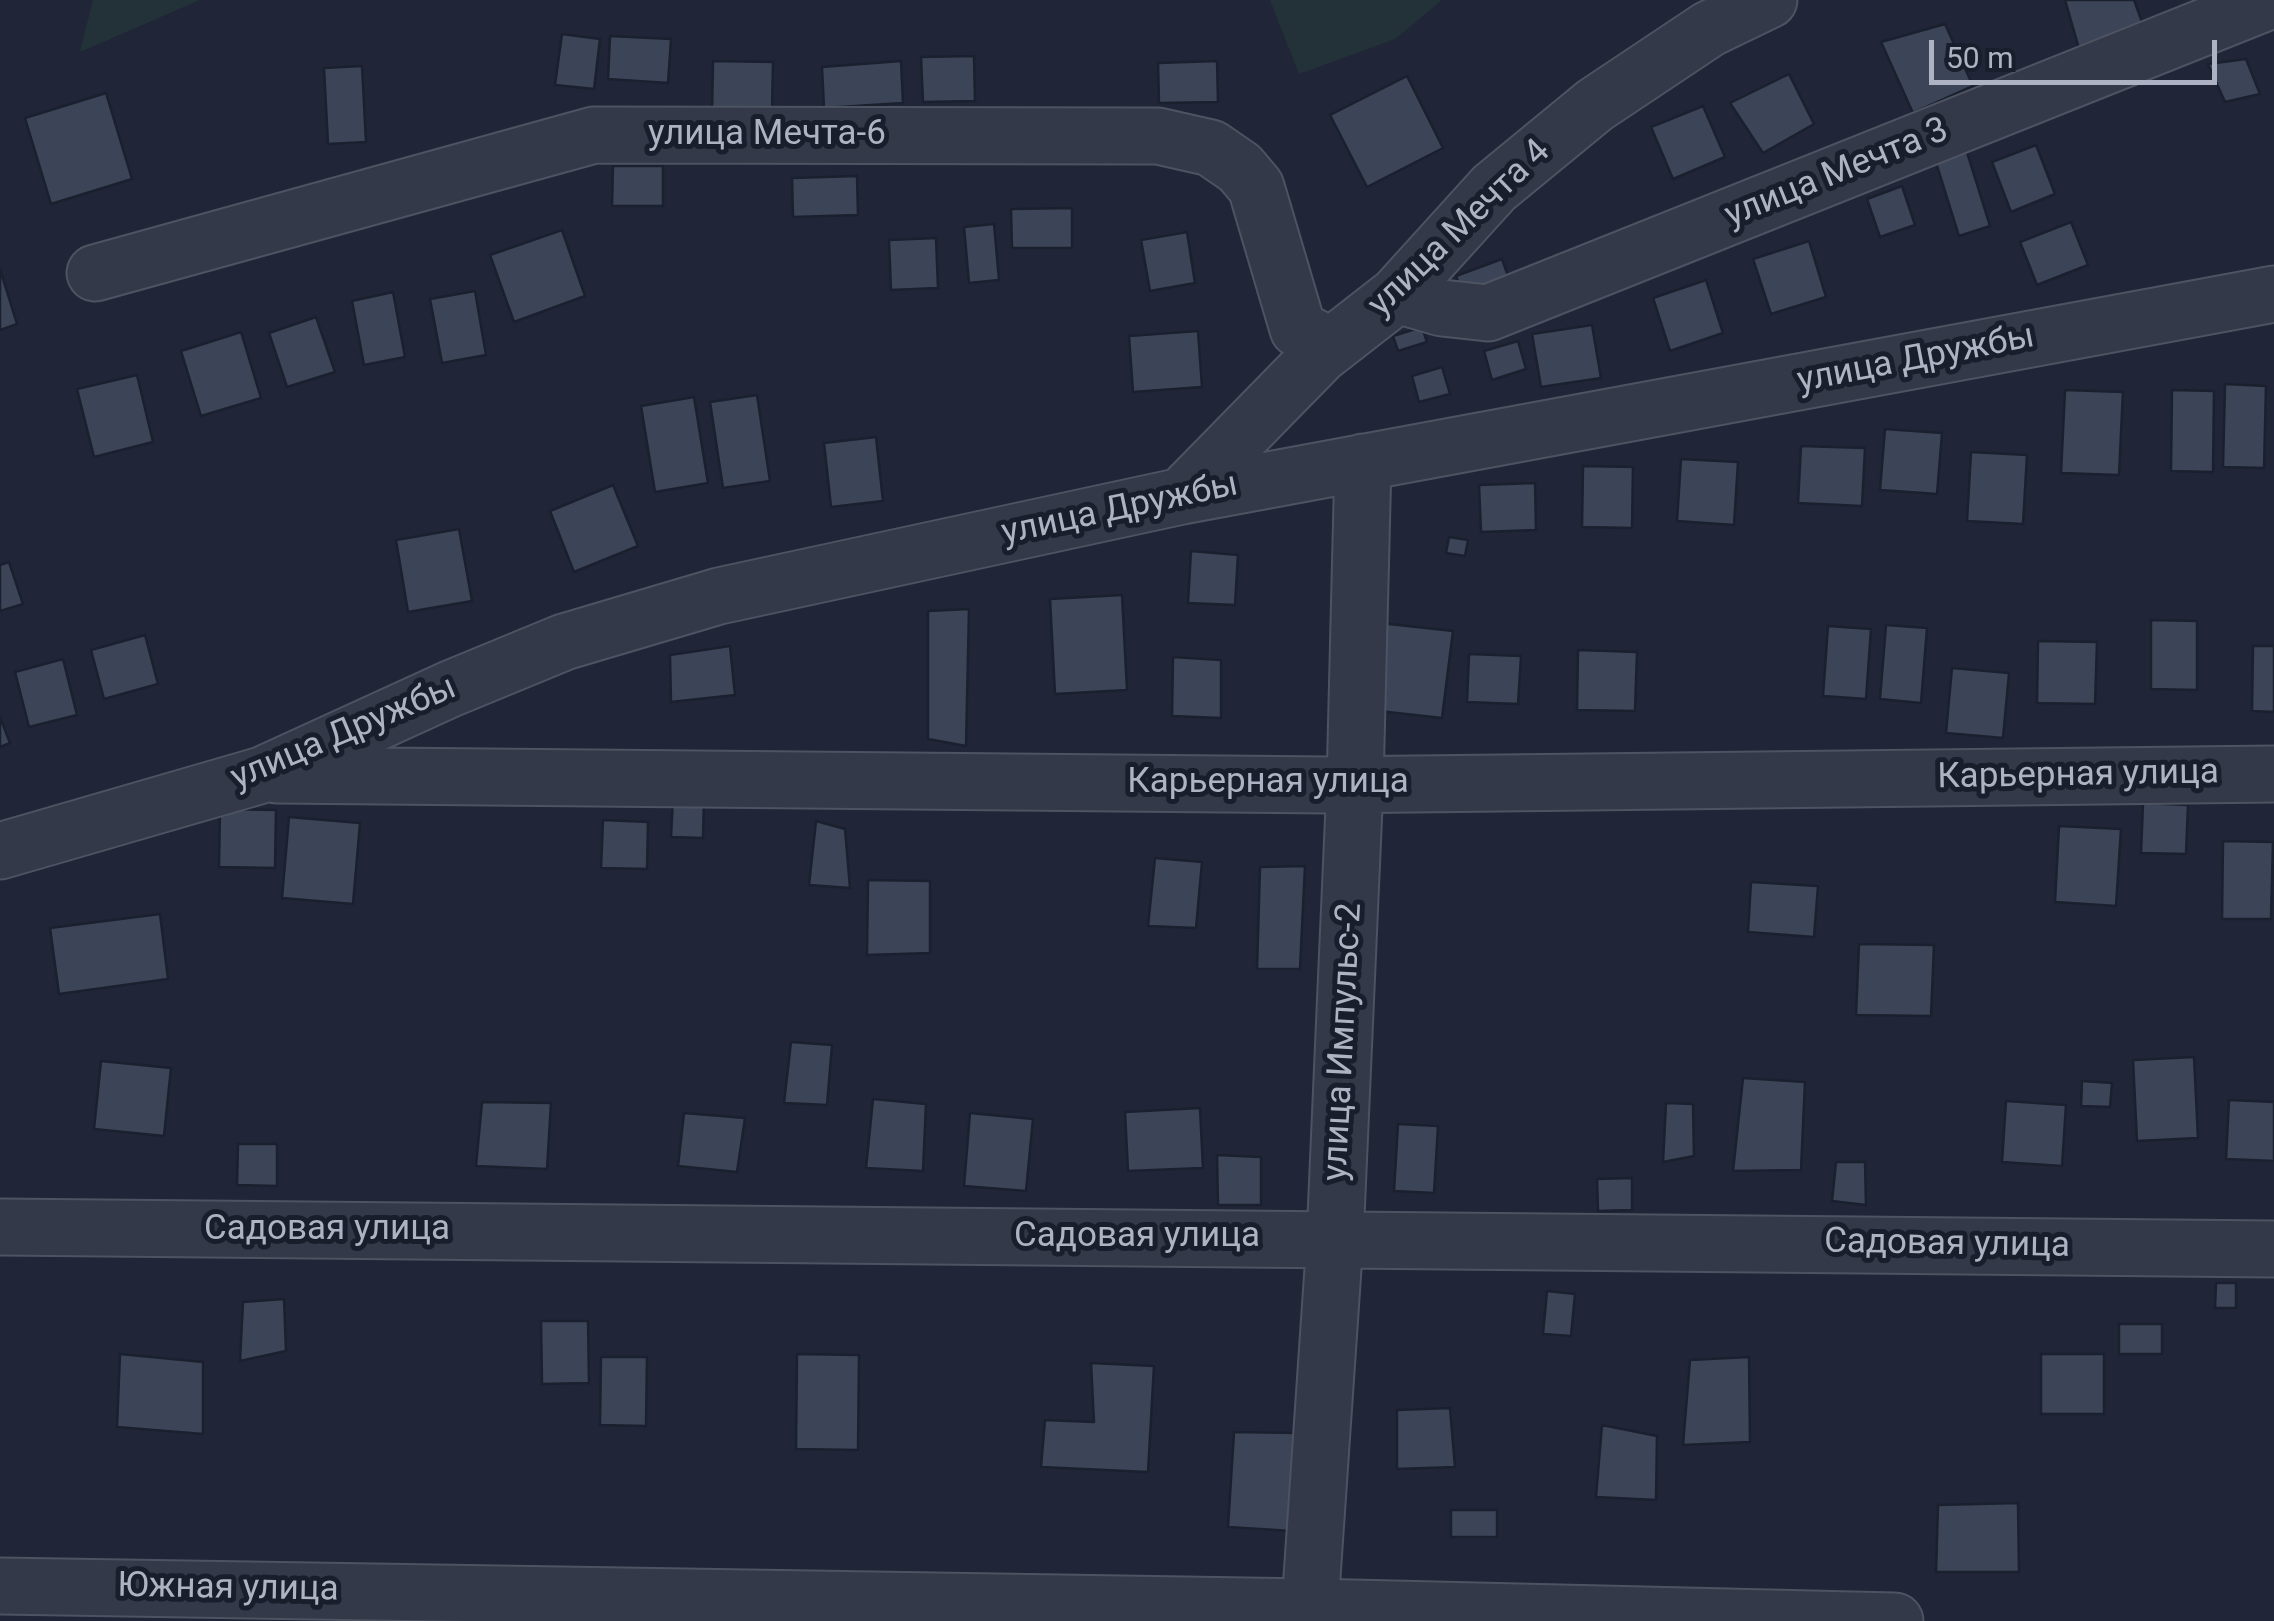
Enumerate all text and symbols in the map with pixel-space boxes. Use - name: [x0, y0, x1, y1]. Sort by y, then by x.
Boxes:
- scale bar: [1934, 20, 2222, 82]
- text: 50 m: [1946, 40, 2013, 75]
- street label: улица Мечта 3: [1719, 110, 1955, 238]
- street label: улица Мечта-6: [648, 114, 886, 156]
- street label: улица Мечта 4: [1360, 132, 1560, 326]
- street label: улица Дружбы: [1794, 316, 2038, 404]
- street label: улица Дружбы: [998, 464, 1242, 556]
- street label: улица Дружбы: [225, 668, 463, 800]
- street label: Карьерная улица: [1937, 753, 2219, 799]
- street label: Карьерная улица: [1127, 762, 1409, 804]
- street label: улица Импульс-2: [1316, 902, 1372, 1182]
- street label: Садовая улица: [204, 1209, 450, 1251]
- street label: Садовая улица: [1014, 1216, 1260, 1258]
- street label: Садовая улица: [1824, 1222, 2070, 1268]
- street label: Южная улица: [117, 1566, 339, 1612]

